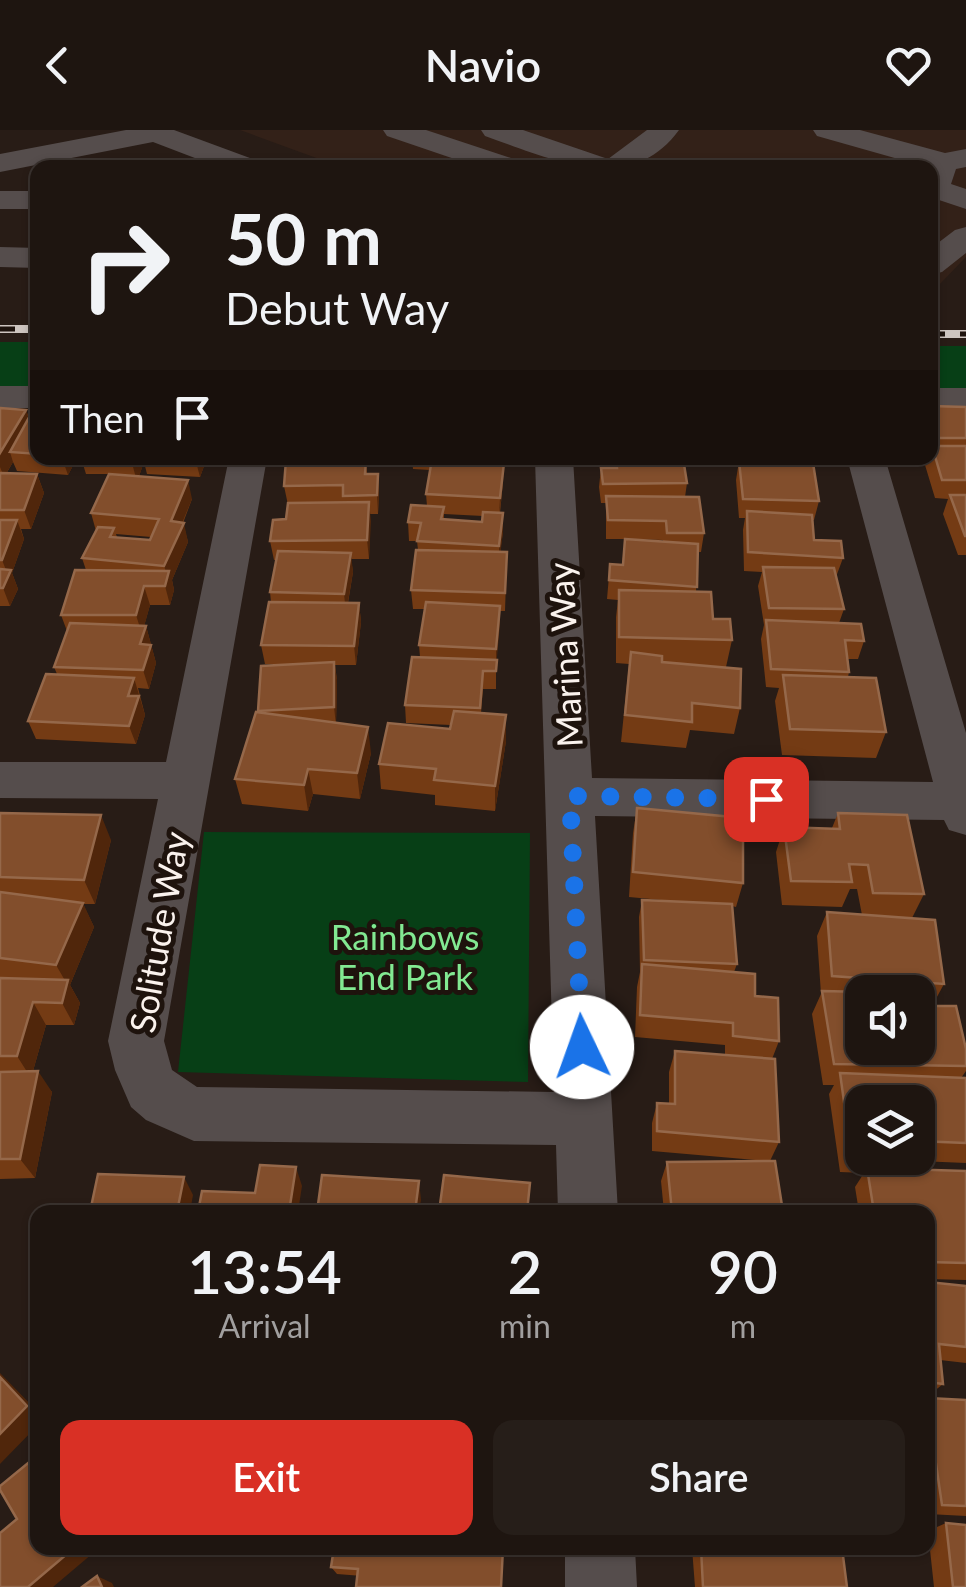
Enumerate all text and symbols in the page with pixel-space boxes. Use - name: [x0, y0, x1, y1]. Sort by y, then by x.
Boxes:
- icon: back: [30, 38, 85, 93]
- text: Navio: [425, 38, 541, 92]
- icon: heart: [881, 38, 936, 93]
- text: 50 m: [225, 196, 382, 280]
- icon: right: [60, 200, 190, 330]
- text: Debut Way: [225, 281, 449, 335]
- icon: arrive: [165, 390, 220, 445]
- text: Then: [60, 395, 145, 441]
- street label: Marina Way: [538, 561, 590, 749]
- pin: [724, 757, 809, 842]
- icon: arrive: [739, 772, 794, 827]
- street label: Solitude Way: [120, 828, 196, 1036]
- park label: Rainbows End Park: [331, 915, 479, 997]
- map controls: [845, 975, 935, 1175]
- button: sound: [845, 975, 935, 1065]
- position arrow: [530, 995, 634, 1099]
- button: layers: [845, 1085, 935, 1175]
- text: 13:54: [187, 1235, 342, 1307]
- text: 2: [508, 1235, 542, 1307]
- text: 90: [708, 1235, 778, 1307]
- text: Arrival: [218, 1306, 311, 1345]
- text: min: [499, 1306, 551, 1345]
- text: m: [730, 1306, 756, 1345]
- button: Exit: [60, 1420, 473, 1535]
- button: Share: [493, 1420, 905, 1535]

